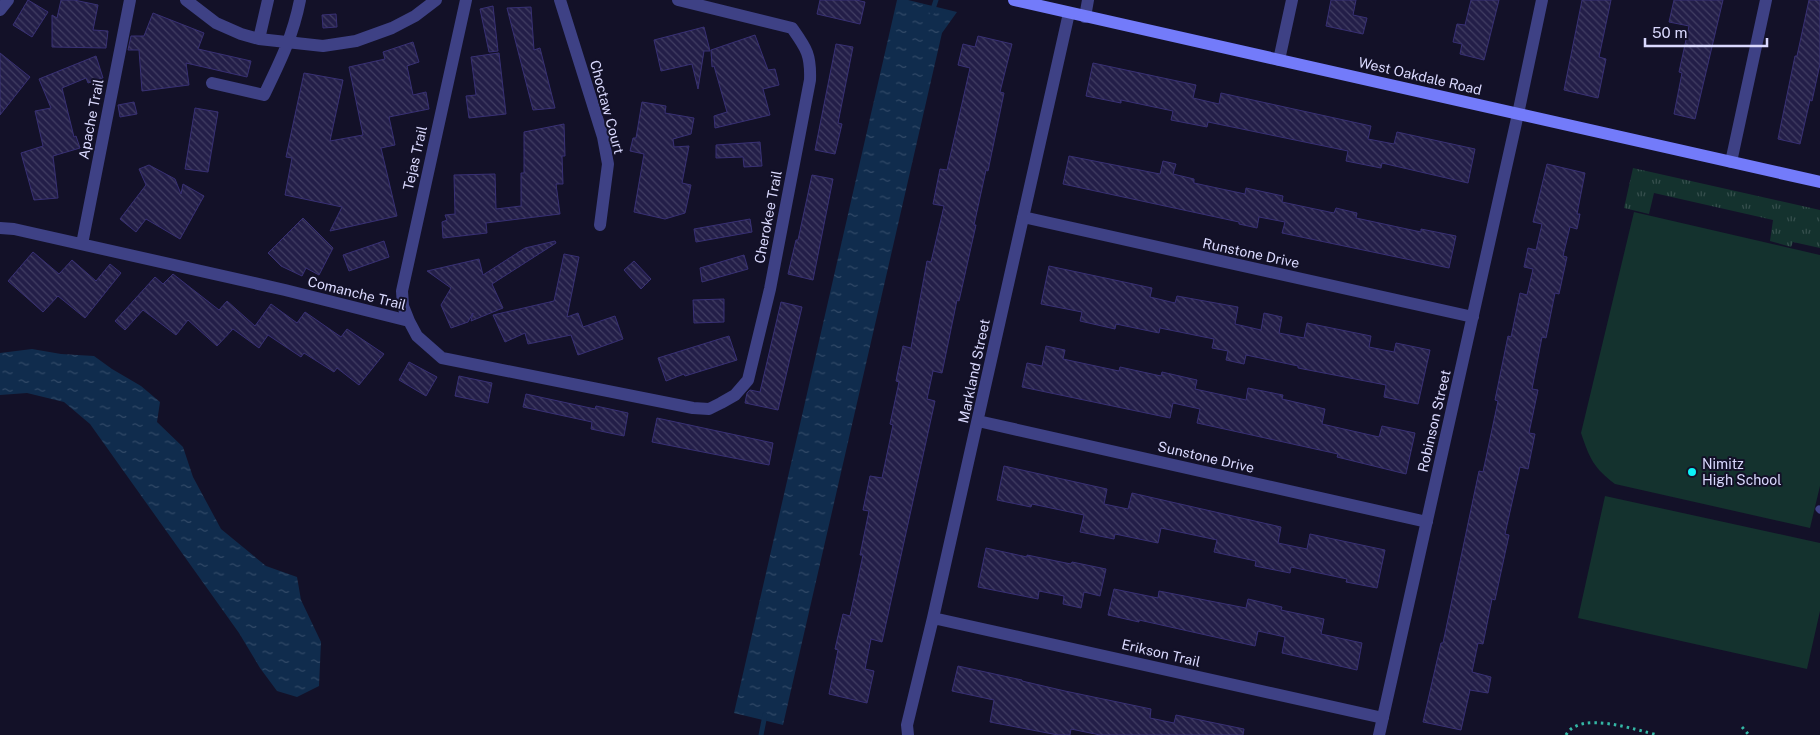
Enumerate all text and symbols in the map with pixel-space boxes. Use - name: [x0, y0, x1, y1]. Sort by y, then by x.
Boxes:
- scale bar: [1645, 15, 1768, 47]
- text: 50 m: [1652, 24, 1687, 41]
- street label: West Oakdale Road: [1357, 54, 1483, 98]
- street label: Choctaw Court: [587, 58, 627, 156]
- street label: Apache Trail: [75, 78, 107, 160]
- street label: Tejas Trail: [400, 124, 430, 192]
- street label: Cherokee Trail: [751, 169, 785, 265]
- street label: Runstone Drive: [1201, 235, 1301, 271]
- street label: Comanche Trail: [306, 273, 408, 313]
- street label: Markland Street: [955, 317, 993, 425]
- street label: Robinson Street: [1414, 368, 1454, 474]
- street label: Sunstone Drive: [1156, 438, 1256, 476]
- place label: Nimitz High School: [1702, 456, 1781, 488]
- marker: Nimitz High School: [1686, 466, 1698, 478]
- street label: Erikson Trail: [1120, 636, 1202, 670]

